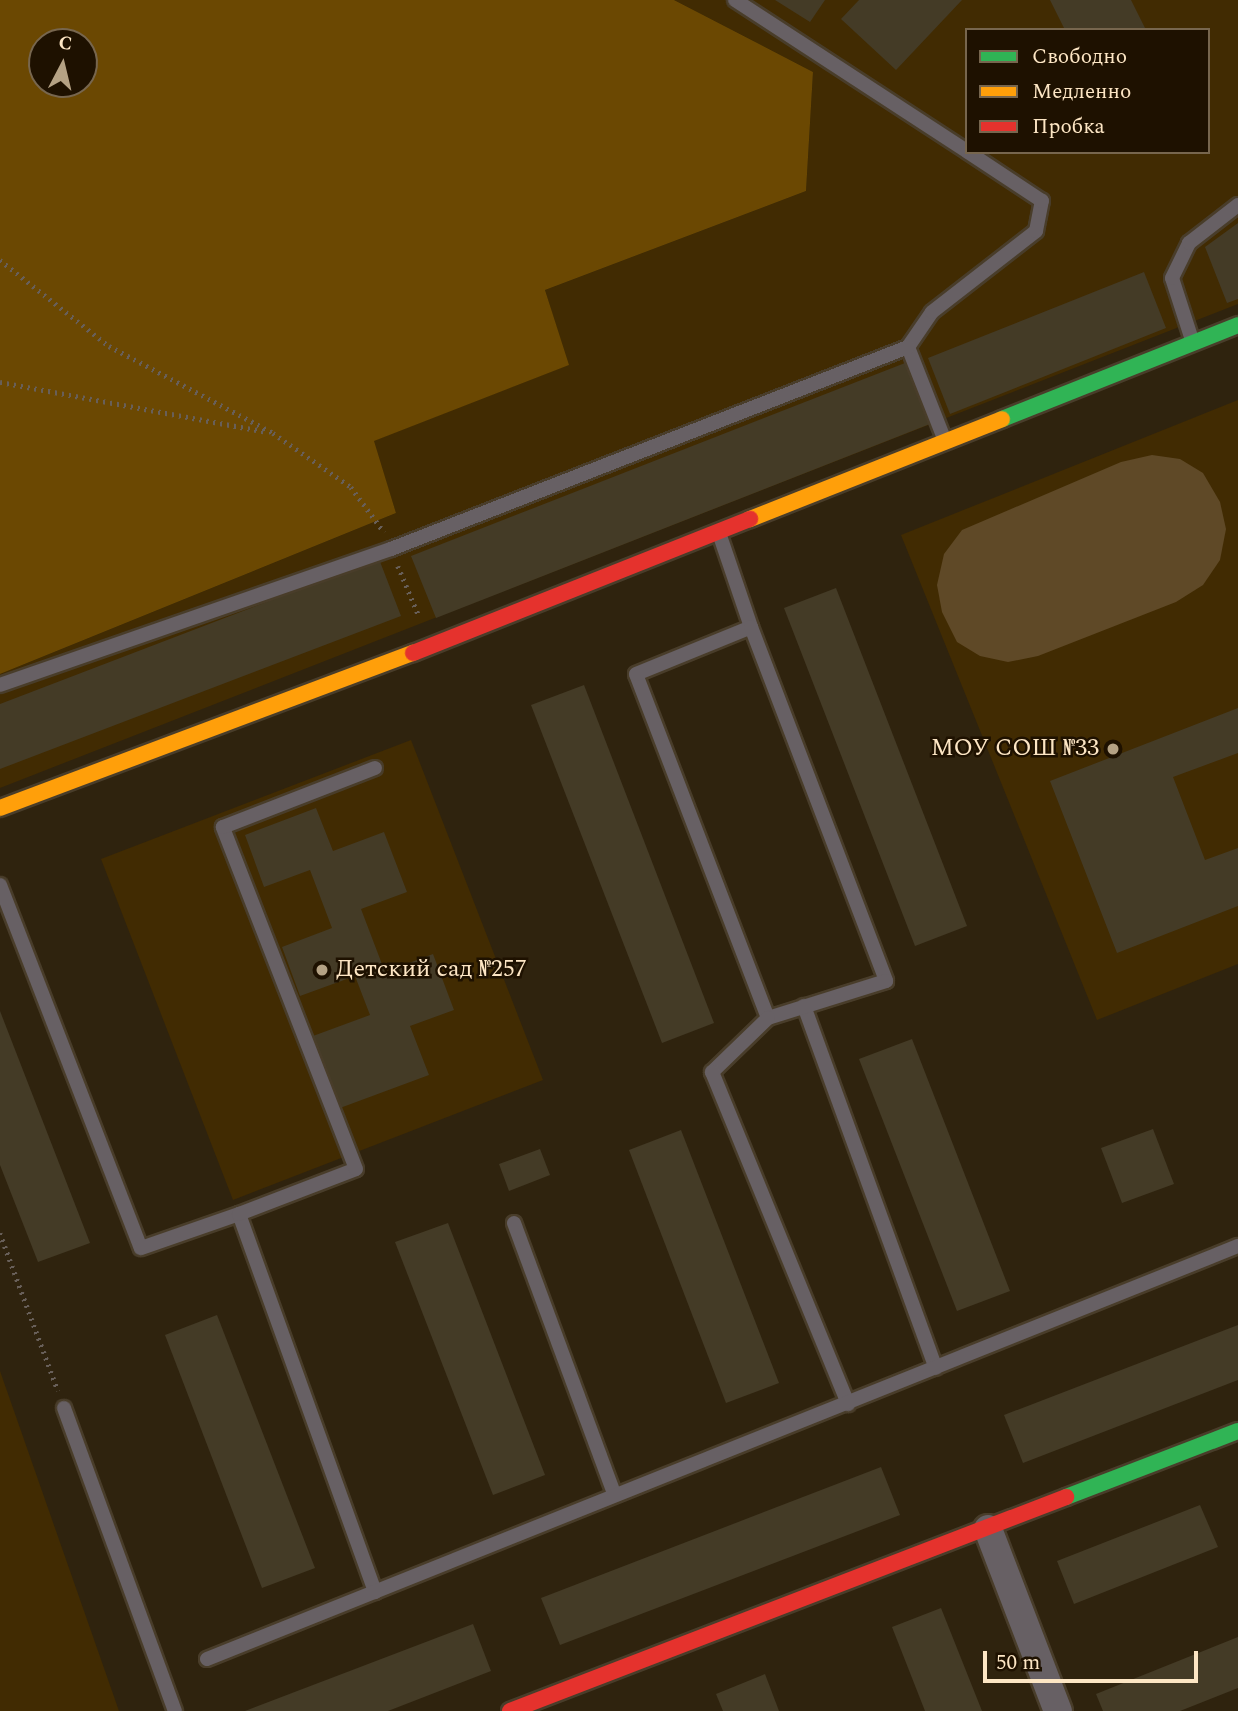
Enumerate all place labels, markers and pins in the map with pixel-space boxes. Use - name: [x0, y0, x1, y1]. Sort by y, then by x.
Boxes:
- place label: МОУ СОШ №33: [931, 735, 1099, 763]
- marker: МОУ СОШ №33: [1105, 741, 1121, 757]
- place label: Детский сад №257: [336, 956, 527, 984]
- marker: Детский сад №257: [314, 962, 330, 978]

